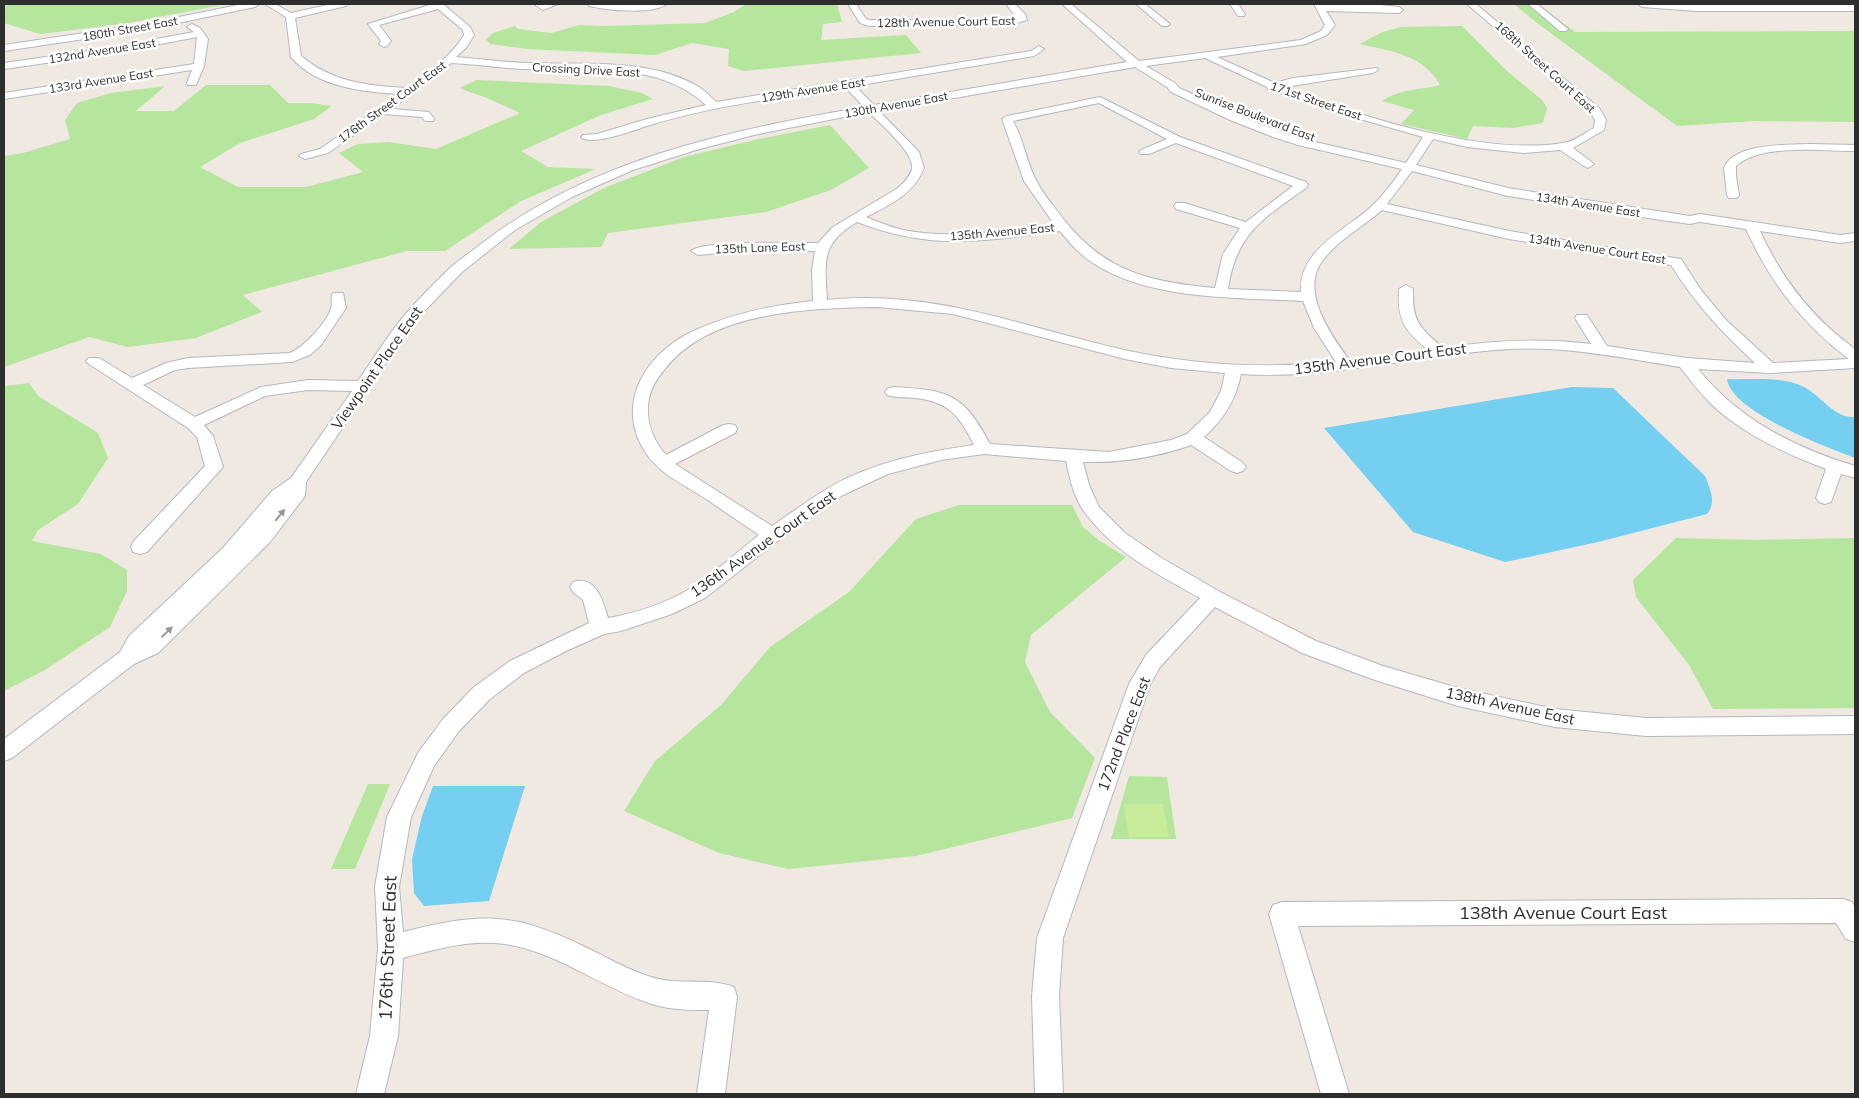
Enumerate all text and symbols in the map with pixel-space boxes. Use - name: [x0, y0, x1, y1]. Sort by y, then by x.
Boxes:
- street label: 180th Street East: [81, 13, 179, 44]
- street label: 128th Avenue Court East: [877, 13, 1015, 30]
- street label: 168th Street Court East: [1492, 18, 1599, 116]
- street label: 132nd Avenue East: [47, 35, 157, 66]
- street label: 176th Street Court East: [335, 57, 449, 146]
- street label: Crossing Drive East: [532, 59, 640, 80]
- street label: 133rd Avenue East: [48, 65, 154, 96]
- street label: 129th Avenue East: [760, 74, 866, 105]
- street label: 171st Street East: [1269, 78, 1364, 123]
- street label: Sunrise Boulevard East: [1193, 85, 1318, 144]
- street label: 130th Avenue East: [843, 88, 949, 121]
- street label: 134th Avenue East: [1535, 189, 1641, 220]
- street label: 135th Avenue East: [949, 219, 1055, 244]
- street label: 134th Avenue Court East: [1527, 230, 1667, 267]
- street label: 135th Lane East: [714, 238, 806, 257]
- street label: Viewpoint Place East: [327, 302, 426, 433]
- street label: 135th Avenue Court East: [1293, 339, 1467, 378]
- street label: 136th Avenue Court East: [686, 486, 839, 601]
- one-way arrow: [275, 509, 286, 522]
- one-way arrow: [161, 626, 173, 638]
- street label: 172nd Place East: [1093, 674, 1154, 794]
- street label: 138th Avenue East: [1444, 683, 1576, 728]
- street label: 176th Street East: [373, 875, 402, 1021]
- street label: 138th Avenue Court East: [1459, 901, 1667, 924]

